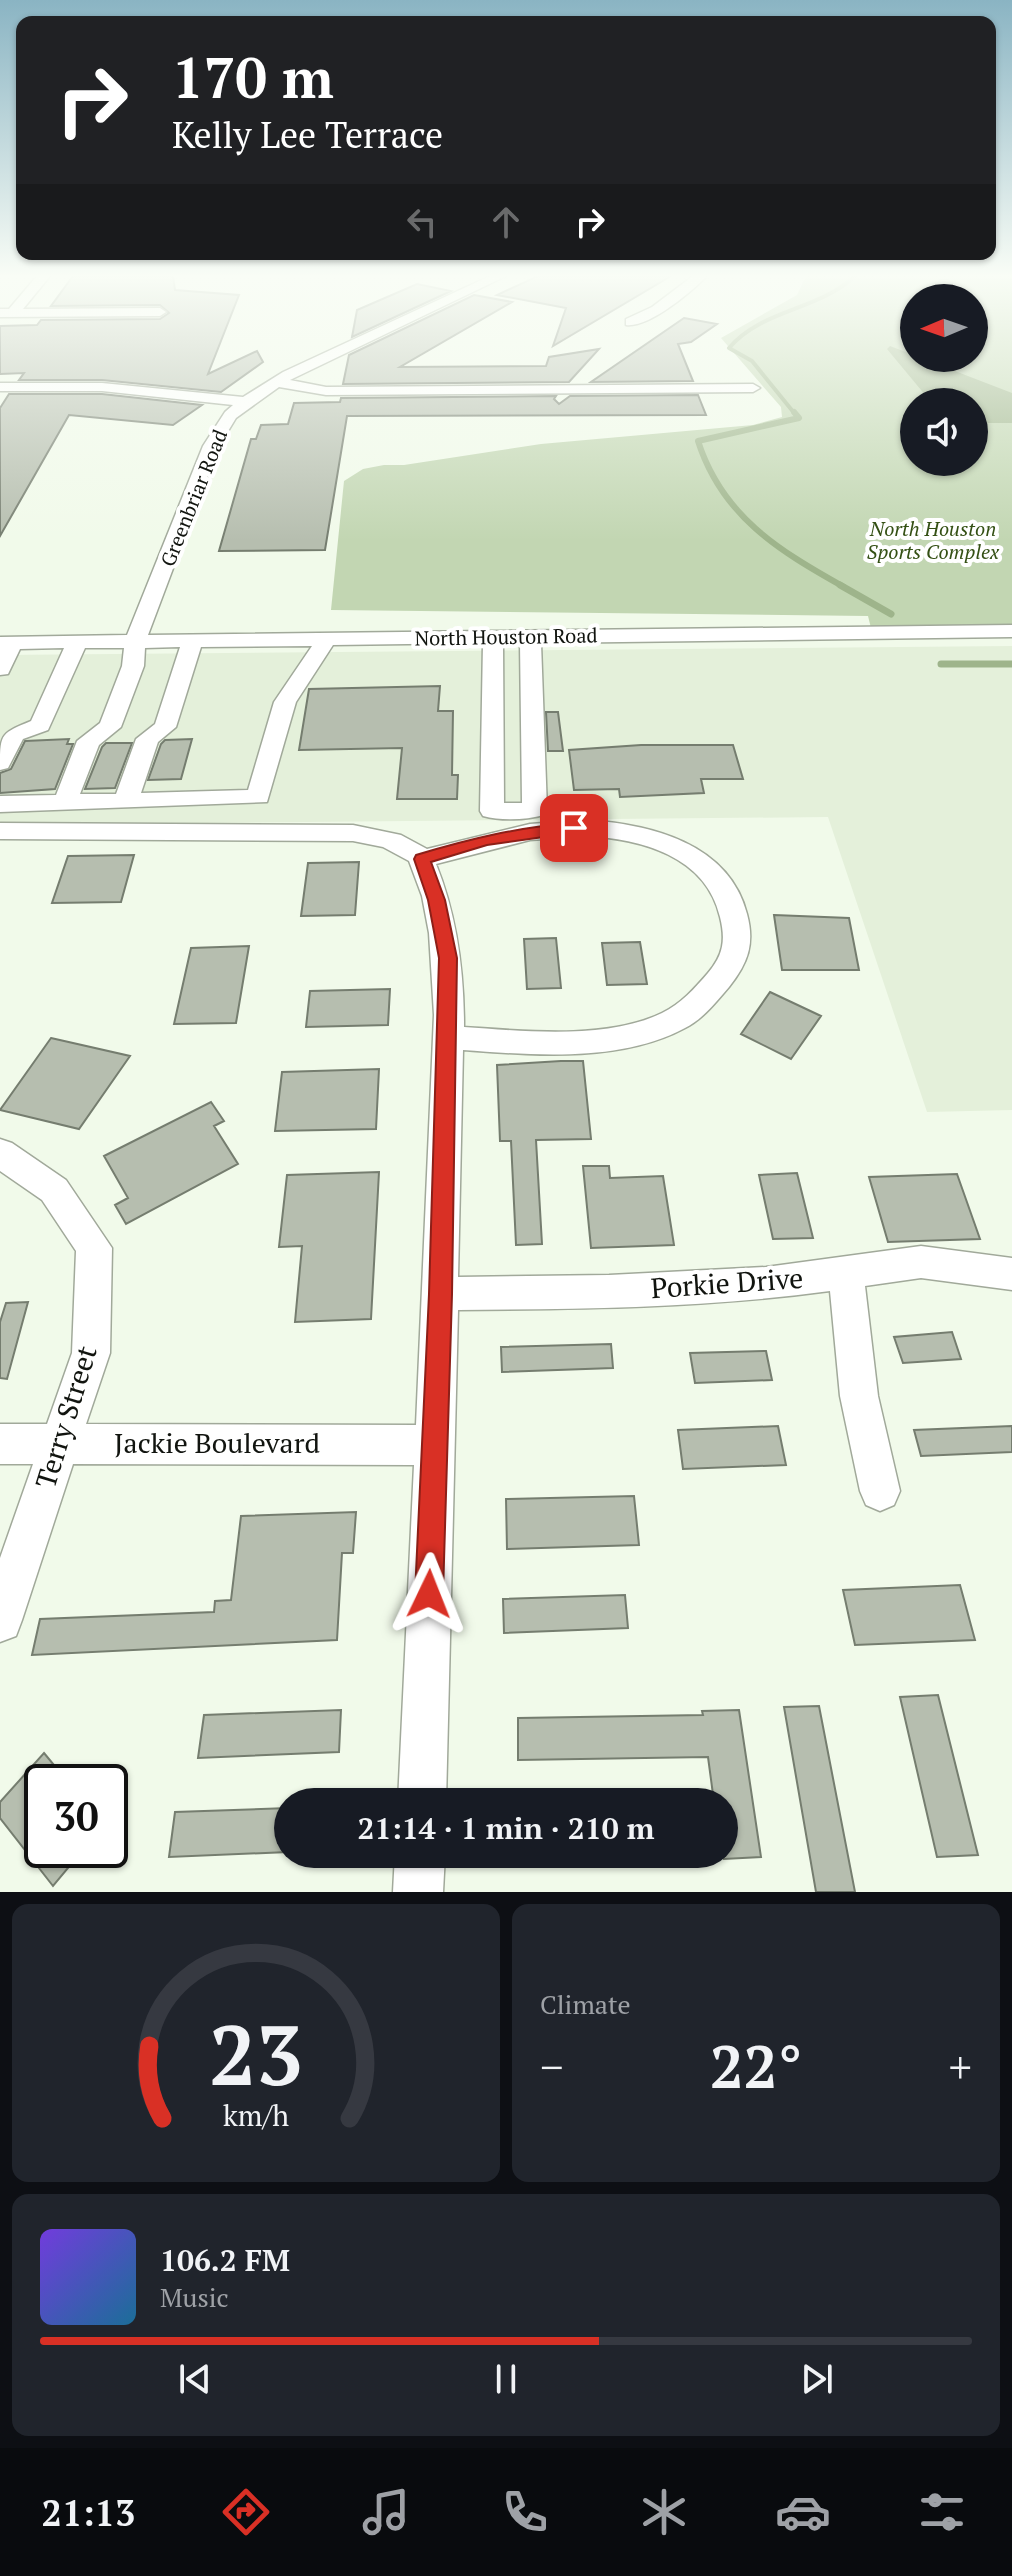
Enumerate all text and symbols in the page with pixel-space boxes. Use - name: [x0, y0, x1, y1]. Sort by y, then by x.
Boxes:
- text: 170 m: [172, 40, 334, 114]
- icon: right: [40, 48, 144, 152]
- text: Kelly Lee Terrace: [172, 111, 443, 158]
- icon: left: [400, 200, 444, 244]
- icon: ahead: [484, 200, 528, 244]
- icon: right: [568, 200, 612, 244]
- north arrow: [900, 284, 988, 372]
- map controls: [900, 284, 988, 476]
- button: sound: [900, 388, 988, 476]
- street label: Greenbriar Road: [154, 425, 233, 570]
- park label: North Houston Sports Complex: [867, 515, 1000, 565]
- street label: North Houston Road: [414, 621, 598, 652]
- pin: [540, 794, 608, 862]
- icon: arrive: [552, 806, 596, 850]
- street label: Porkie Drive: [650, 1259, 804, 1306]
- street label: Terry Street: [26, 1340, 105, 1493]
- street label: Jackie Boulevard: [114, 1424, 320, 1461]
- position arrow: [387, 1552, 471, 1636]
- speed limit sign: 30: [24, 1764, 128, 1868]
- text: 21:14 · 1 min · 210 m: [358, 1808, 654, 1848]
- text: Climate: [540, 1987, 631, 2021]
- text: 23: [209, 1999, 303, 2109]
- text: 22°: [710, 2026, 802, 2105]
- text: −: [540, 2037, 563, 2096]
- text: +: [949, 2037, 972, 2096]
- text: km/h: [223, 2096, 289, 2134]
- text: 106.2 FM: [160, 2240, 290, 2280]
- text: Music: [160, 2280, 229, 2314]
- icon: previous: [173, 2357, 217, 2401]
- icon: pause: [484, 2357, 528, 2401]
- icon: next: [795, 2357, 839, 2401]
- icon: directions: [218, 2484, 274, 2540]
- icon: music: [358, 2484, 414, 2540]
- icon: phone: [497, 2484, 553, 2540]
- icon: climate: [636, 2484, 692, 2540]
- icon: car: [775, 2484, 831, 2540]
- icon: filters: [914, 2484, 970, 2540]
- text: 21:13: [42, 2489, 135, 2536]

